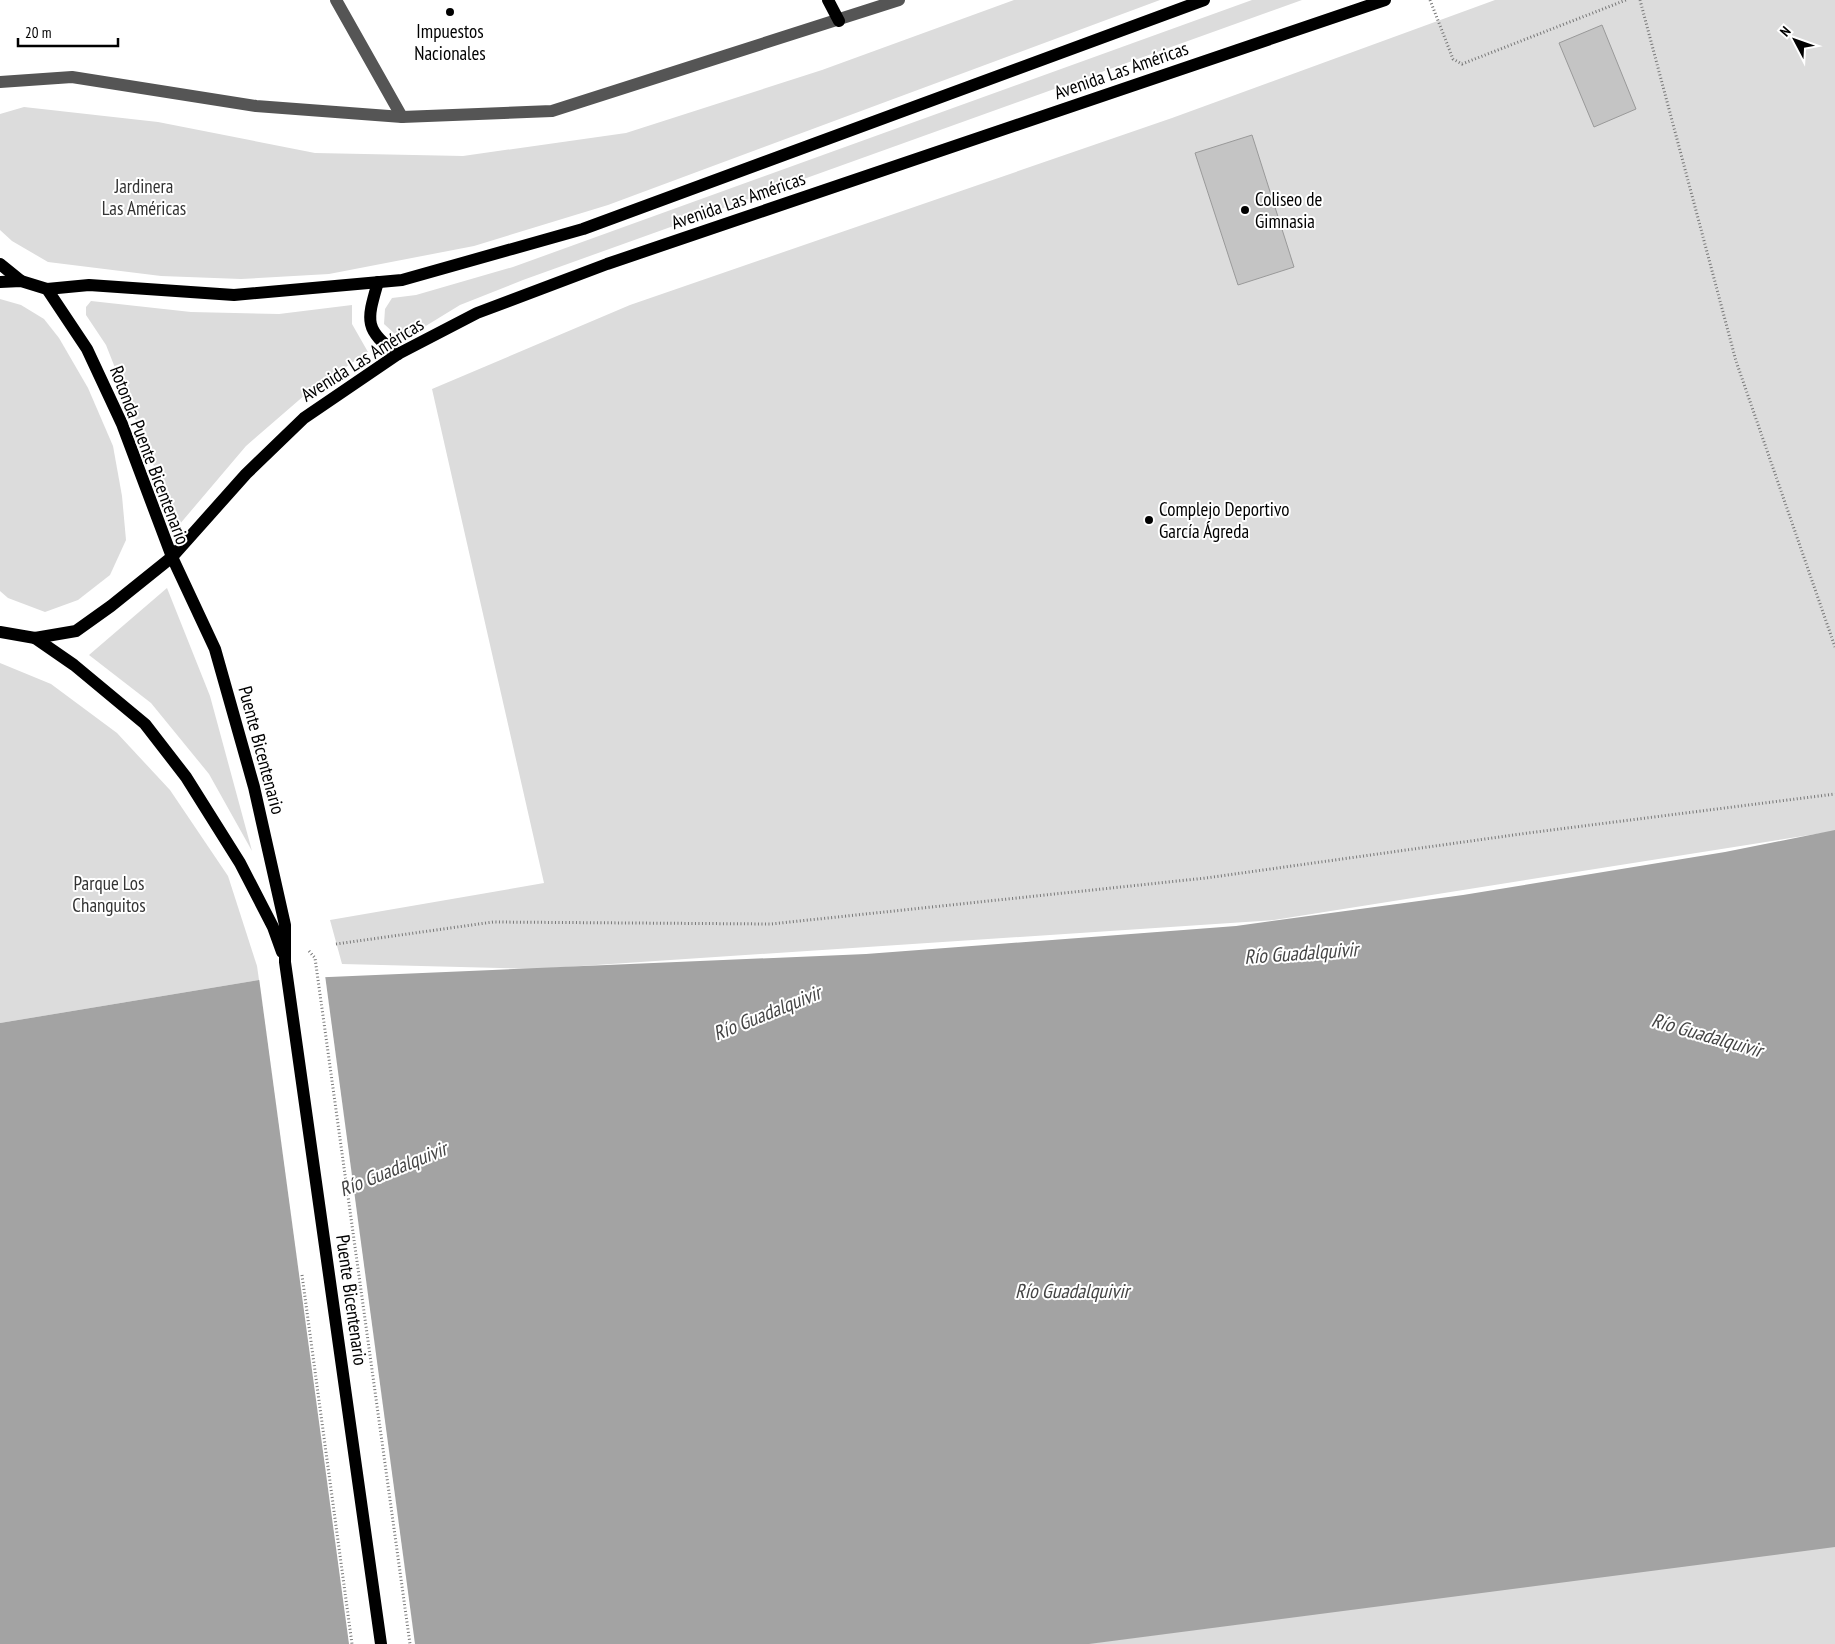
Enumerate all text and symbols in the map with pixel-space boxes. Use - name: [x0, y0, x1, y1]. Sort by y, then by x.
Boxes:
- marker: Impuestos Nacionales: [444, 6, 456, 18]
- scale bar: [18, 15, 118, 47]
- north arrow: [1770, 15, 1820, 65]
- place label: Impuestos Nacionales: [414, 19, 486, 65]
- text: 20 m: [25, 23, 51, 42]
- text: N: [1776, 23, 1794, 40]
- street label: Avenida Las Américas: [1051, 36, 1191, 104]
- street label: Avenida Las Américas: [668, 166, 808, 234]
- park label: Jardinera Las Américas: [102, 174, 186, 220]
- place label: Coliseo de Gimnasia: [1255, 187, 1323, 233]
- marker: Coliseo de Gimnasia: [1239, 204, 1251, 216]
- street label: Avenida Las Américas: [296, 312, 428, 406]
- street label: Rotonda Puente Bicentenario: [105, 362, 195, 548]
- place label: Complejo Deportivo García Ágreda: [1159, 497, 1290, 543]
- marker: Complejo Deportivo García Ágreda: [1143, 514, 1155, 526]
- street label: Puente Bicentenario: [233, 683, 291, 817]
- park label: Parque Los Changuitos: [72, 871, 146, 917]
- water label: Río Guadalquivir: [1243, 936, 1361, 970]
- water label: Río Guadalquivir: [709, 979, 827, 1046]
- water label: Río Guadalquivir: [1649, 1007, 1768, 1064]
- water label: Río Guadalquivir: [335, 1135, 453, 1202]
- street label: Puente Bicentenario: [331, 1233, 373, 1367]
- water label: Río Guadalquivir: [1015, 1278, 1131, 1304]

